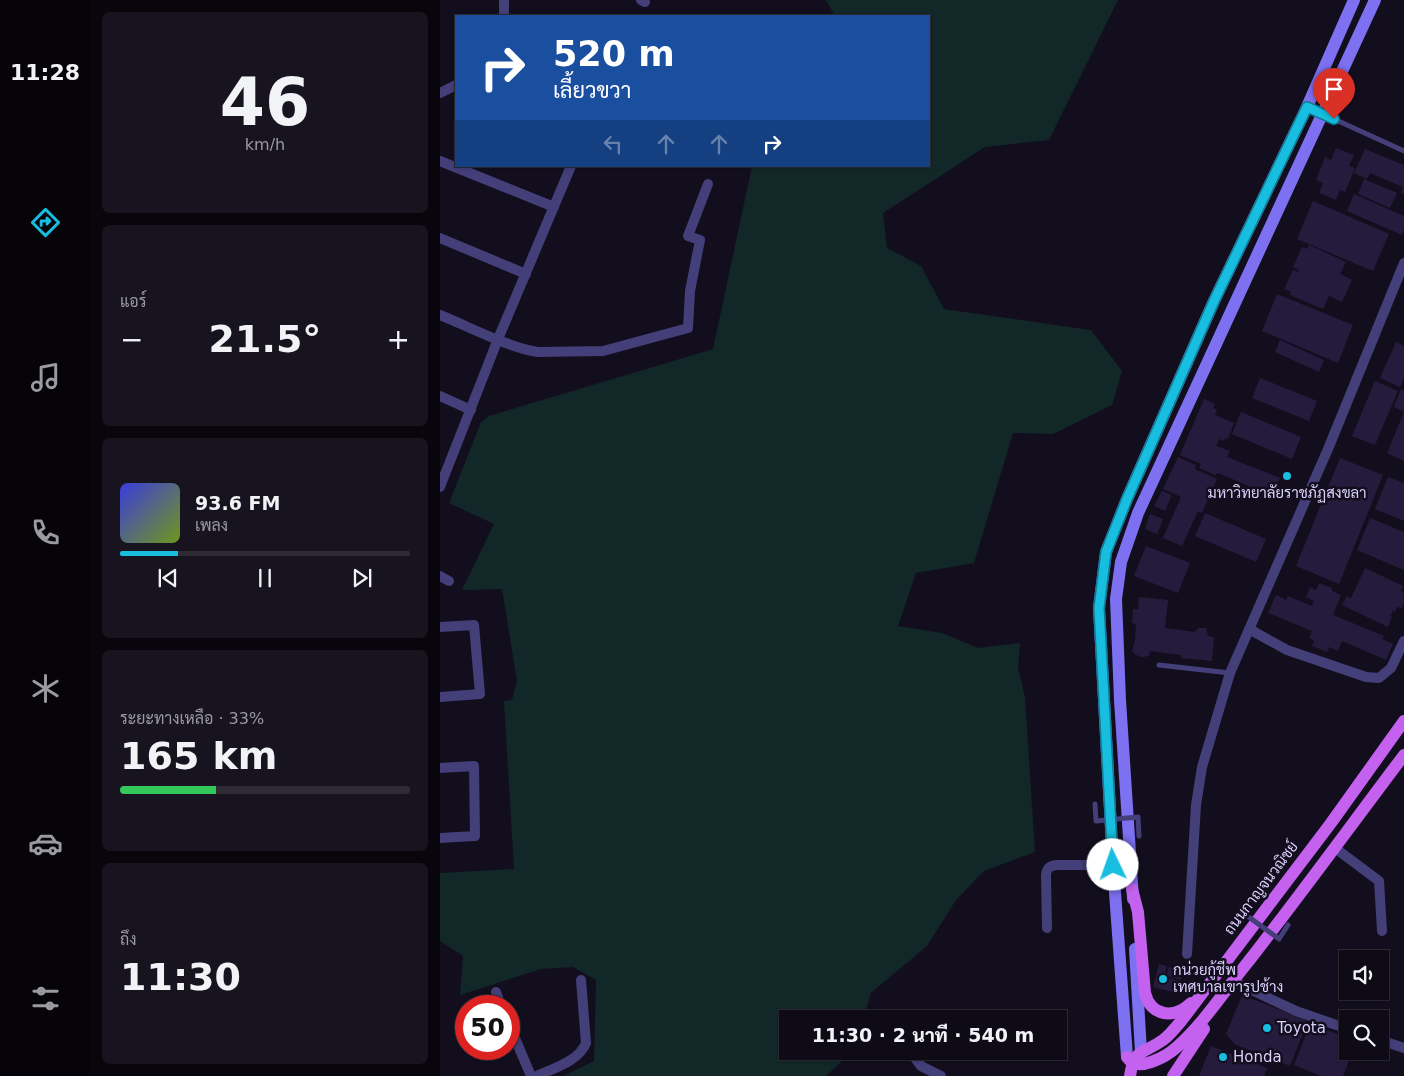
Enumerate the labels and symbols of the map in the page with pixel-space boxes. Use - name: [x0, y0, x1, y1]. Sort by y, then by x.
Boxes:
- pin: [1313, 68, 1355, 119]
- marker: มหาวิทยาลัยราชภัฏสงขลา: [1281, 470, 1293, 482]
- place label: มหาวิทยาลัยราชภัฏสงขลา: [1207, 484, 1367, 503]
- street label: ถนนกาญจนวณิชย์: [1219, 837, 1302, 938]
- position arrow: [1086, 838, 1138, 890]
- place label: กน่วยกู้ชีพ เทศบาลเขารูปช้าง: [1173, 960, 1283, 997]
- marker: กน่วยกู้ชีพ เทศบาลเขารูปช้าง: [1157, 973, 1169, 985]
- speed limit sign: 50: [455, 995, 520, 1060]
- place label: Toyota: [1276, 1019, 1326, 1037]
- marker: Toyota: [1261, 1022, 1273, 1034]
- place label: Honda: [1233, 1048, 1282, 1066]
- marker: Honda: [1217, 1051, 1229, 1063]

